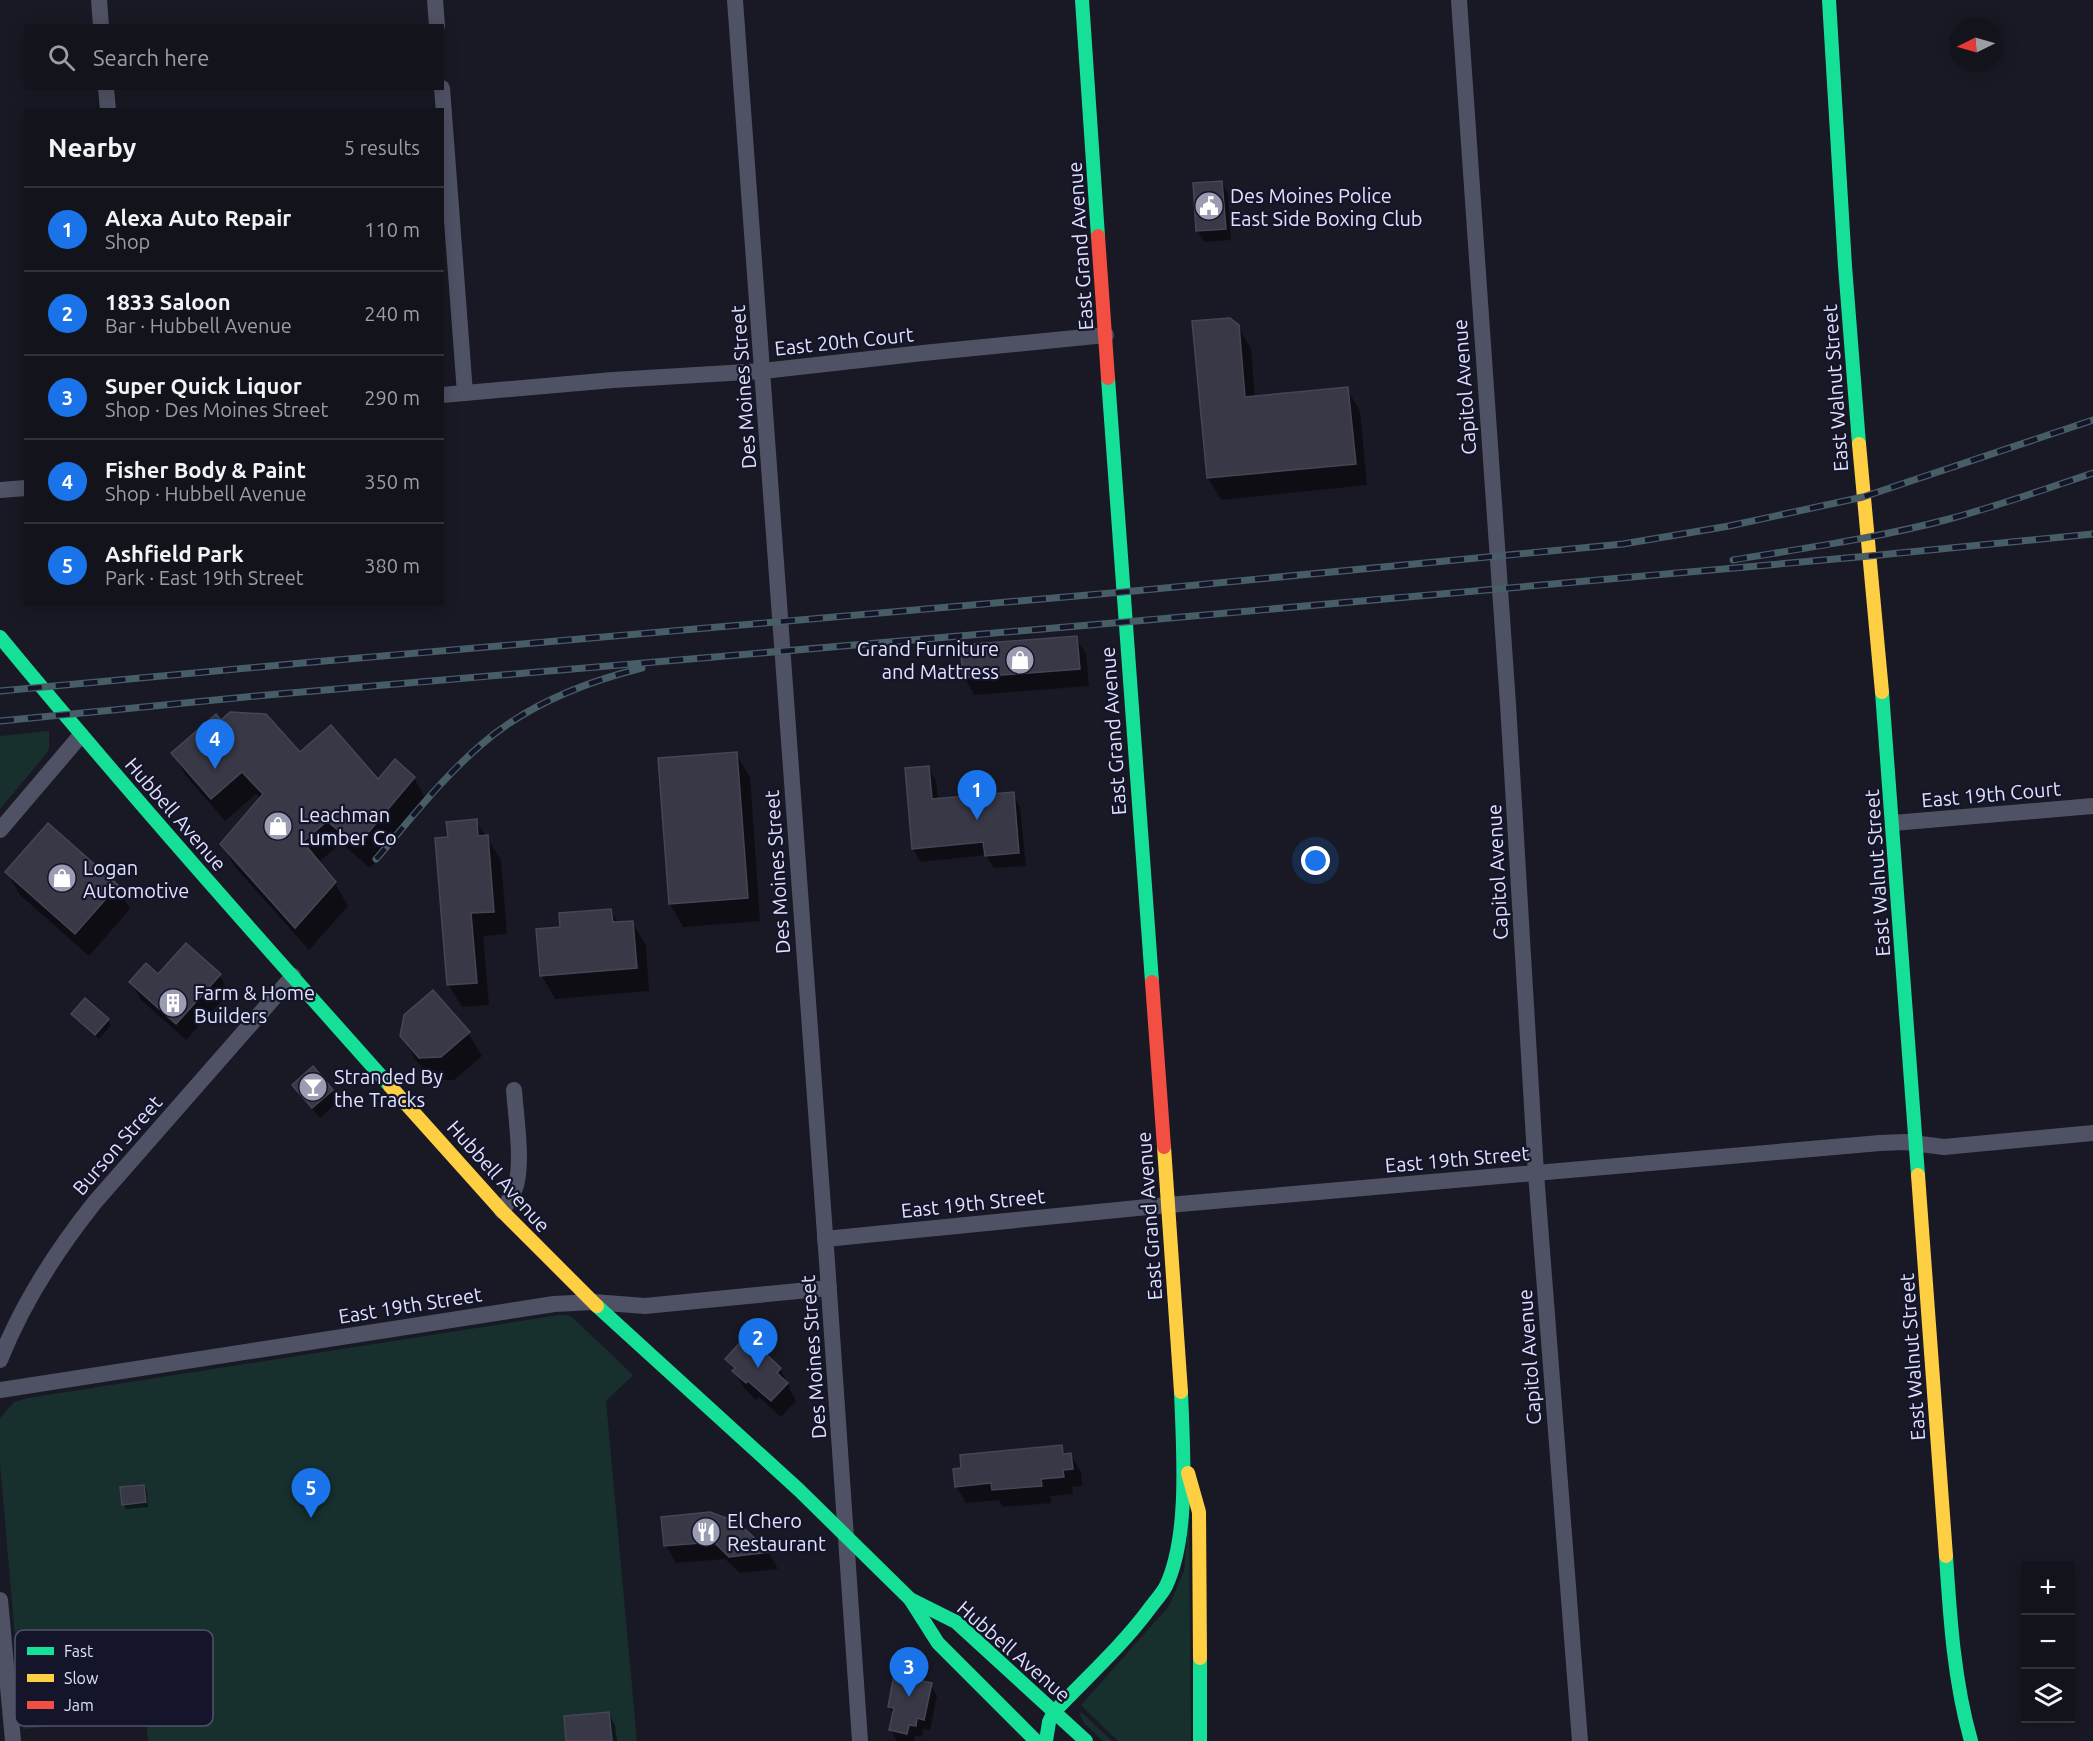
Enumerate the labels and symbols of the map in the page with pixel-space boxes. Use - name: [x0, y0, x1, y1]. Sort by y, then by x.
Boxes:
- north arrow: [1949, 18, 2003, 72]
- street label: East Grand Avenue: [1063, 161, 1097, 331]
- place label: Des Moines Police East Side Boxing Club: [1230, 184, 1423, 230]
- public building icon: Des Moines Police East Side Boxing Club: [1193, 190, 1225, 222]
- street label: Des Moines Street: [726, 304, 760, 470]
- street label: East Walnut Street: [1818, 304, 1852, 472]
- street label: Capitol Avenue: [1448, 318, 1480, 456]
- street label: East 20th Court: [773, 322, 915, 360]
- place label: Grand Furniture and Mattress: [857, 637, 999, 683]
- shop icon: Grand Furniture and Mattress: [1004, 644, 1036, 676]
- street label: East Grand Avenue: [1096, 646, 1130, 816]
- pin: 4: [196, 720, 234, 769]
- street label: Hubbell Avenue: [121, 753, 231, 875]
- pin: 1: [958, 770, 996, 820]
- street label: East 19th Court: [1920, 776, 2062, 812]
- street label: Des Moines Street: [760, 789, 794, 955]
- street label: East Walnut Street: [1860, 789, 1894, 957]
- place label: Leachman Lumber Co: [299, 803, 397, 849]
- street label: Capitol Avenue: [1482, 804, 1512, 940]
- shop icon: Leachman Lumber Co: [262, 810, 294, 842]
- your location: [1301, 846, 1330, 875]
- place label: Logan Automotive: [83, 856, 189, 902]
- shop icon: Logan Automotive: [46, 862, 78, 894]
- place label: Farm & Home Builders: [194, 981, 315, 1027]
- building icon: Farm & Home Builders: [157, 987, 189, 1019]
- place label: Stranded By the Tracks: [334, 1065, 443, 1111]
- bar icon: Stranded By the Tracks: [297, 1071, 329, 1103]
- street label: Burson Street: [68, 1091, 166, 1199]
- street label: Hubbell Avenue: [443, 1115, 555, 1237]
- street label: East Grand Avenue: [1132, 1131, 1166, 1301]
- street label: East 19th Street: [1384, 1141, 1530, 1177]
- street label: East 19th Street: [900, 1184, 1046, 1222]
- street label: East Walnut Street: [1895, 1273, 1929, 1441]
- street label: Des Moines Street: [796, 1274, 830, 1440]
- street label: East 19th Street: [337, 1282, 483, 1328]
- street label: Capitol Avenue: [1513, 1288, 1545, 1426]
- pin: 2: [738, 1318, 777, 1368]
- pin: 5: [292, 1468, 330, 1518]
- place label: El Chero Restaurant: [727, 1509, 826, 1555]
- restaurant icon: El Chero Restaurant: [690, 1516, 722, 1548]
- street label: Hubbell Avenue: [953, 1596, 1075, 1706]
- legend: [15, 1630, 213, 1726]
- text: Fast: [64, 1642, 94, 1660]
- pin: 3: [890, 1648, 928, 1697]
- text: Slow: [64, 1669, 99, 1687]
- text: Jam: [64, 1696, 94, 1714]

